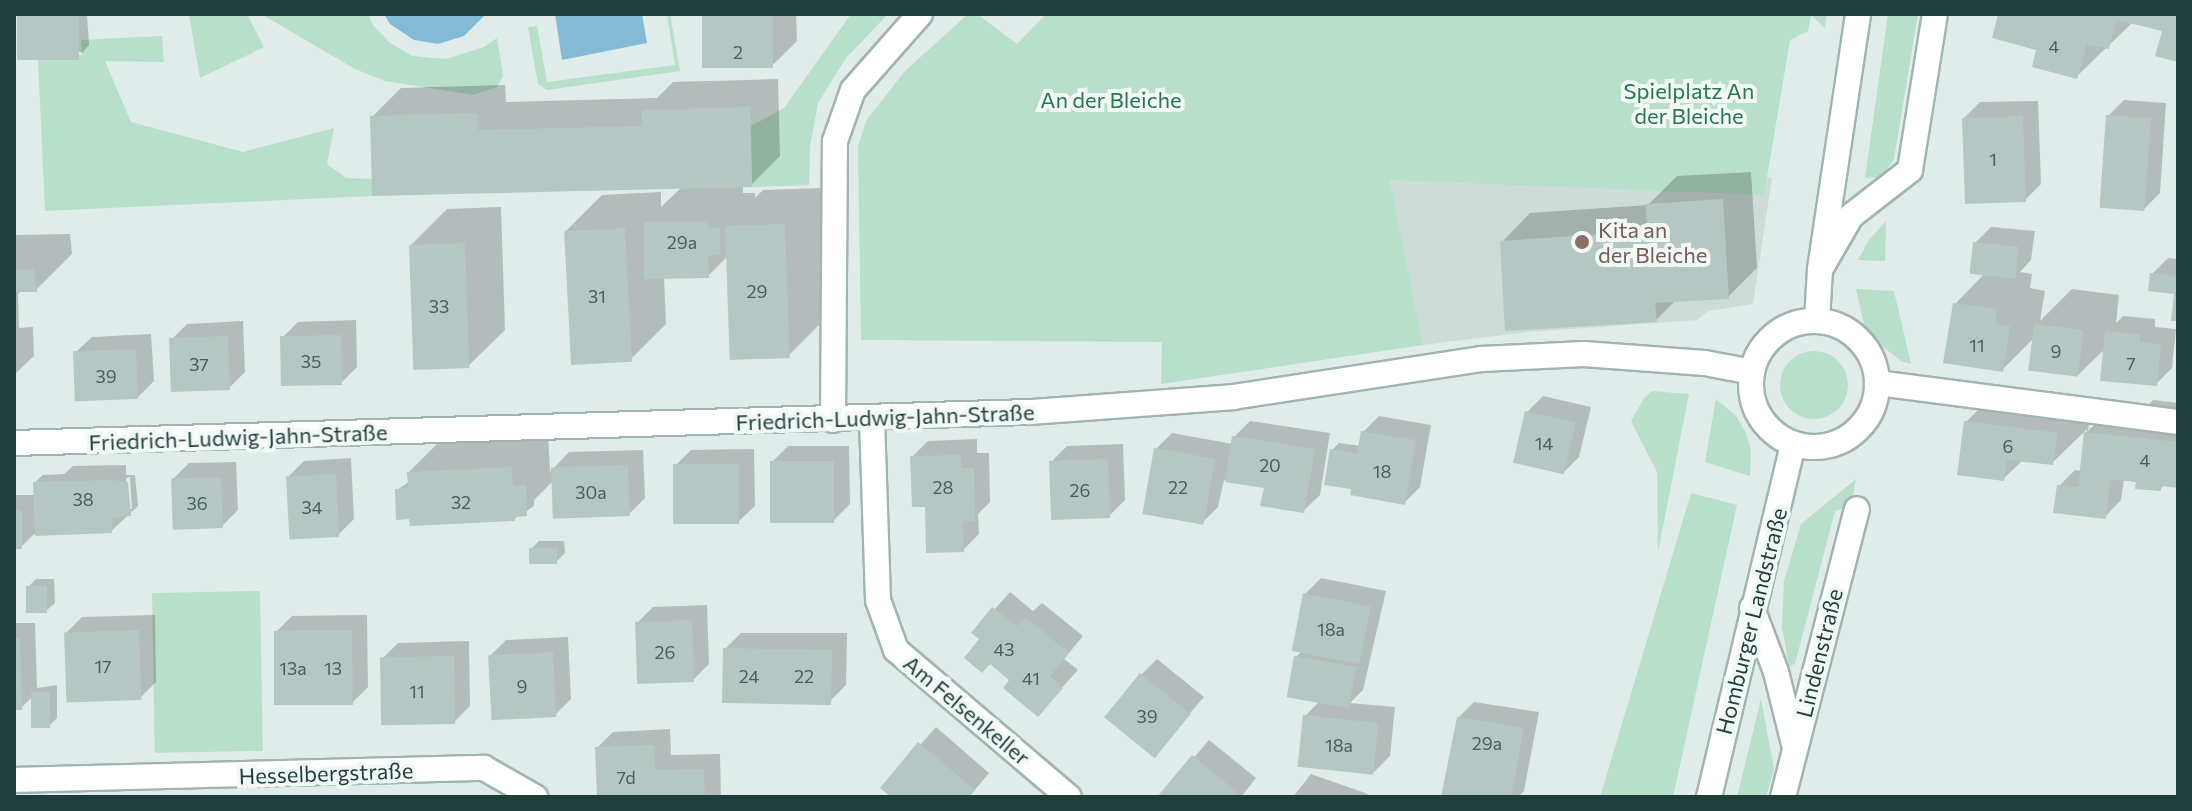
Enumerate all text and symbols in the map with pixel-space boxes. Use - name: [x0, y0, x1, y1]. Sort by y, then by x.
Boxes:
- house number: 4: [2049, 35, 2059, 57]
- house number: 2: [733, 41, 743, 63]
- park label: Spielplatz An der Bleiche: [1624, 77, 1754, 128]
- park label: An der Bleiche: [1040, 87, 1182, 113]
- house number: 1: [1989, 148, 1997, 170]
- place label: Kita an der Bleiche: [1598, 216, 1707, 268]
- house number: 29a: [667, 231, 697, 253]
- marker: Kita an der Bleiche: [1573, 233, 1591, 251]
- house number: 29: [747, 280, 767, 302]
- house number: 31: [588, 285, 606, 307]
- house number: 33: [429, 295, 449, 317]
- house number: 11: [1969, 334, 1985, 356]
- house number: 9: [2051, 340, 2061, 362]
- house number: 35: [301, 350, 321, 372]
- house number: 7: [2126, 352, 2136, 374]
- house number: 37: [189, 353, 209, 375]
- house number: 39: [95, 365, 117, 387]
- street label: Friedrich-Ludwig-Jahn-Straße: [735, 399, 1035, 435]
- street label: Friedrich-Ludwig-Jahn-Straße: [88, 419, 388, 455]
- house number: 14: [1535, 432, 1553, 454]
- house number: 6: [2003, 435, 2013, 457]
- house number: 4: [2140, 449, 2150, 471]
- house number: 20: [1259, 454, 1281, 476]
- house number: 18: [1373, 460, 1391, 482]
- house number: 28: [933, 476, 953, 498]
- house number: 22: [1168, 476, 1188, 498]
- house number: 26: [1070, 479, 1090, 501]
- house number: 30a: [575, 481, 607, 503]
- house number: 38: [72, 488, 94, 510]
- house number: 32: [451, 491, 471, 513]
- house number: 36: [186, 492, 208, 514]
- house number: 34: [301, 496, 323, 518]
- street label: Homburger Landstraße: [1710, 505, 1792, 737]
- street label: Lindenstraße: [1790, 586, 1848, 720]
- house number: 18a: [1317, 618, 1345, 640]
- house number: 43: [993, 638, 1015, 660]
- house number: 26: [655, 641, 675, 663]
- street label: Am Felsenkeller: [898, 650, 1036, 770]
- house number: 17: [94, 655, 112, 677]
- house number: 13a: [279, 657, 307, 679]
- house number: 13: [324, 657, 342, 679]
- house number: 24: [739, 665, 759, 687]
- house number: 22: [794, 665, 814, 687]
- house number: 41: [1022, 667, 1040, 689]
- house number: 9: [517, 675, 527, 697]
- house number: 11: [409, 680, 425, 702]
- house number: 39: [1136, 705, 1158, 727]
- house number: 29a: [1472, 732, 1502, 754]
- house number: 18a: [1325, 734, 1353, 756]
- street label: Hesselbergstraße: [238, 757, 414, 789]
- house number: 7d: [616, 766, 636, 788]

